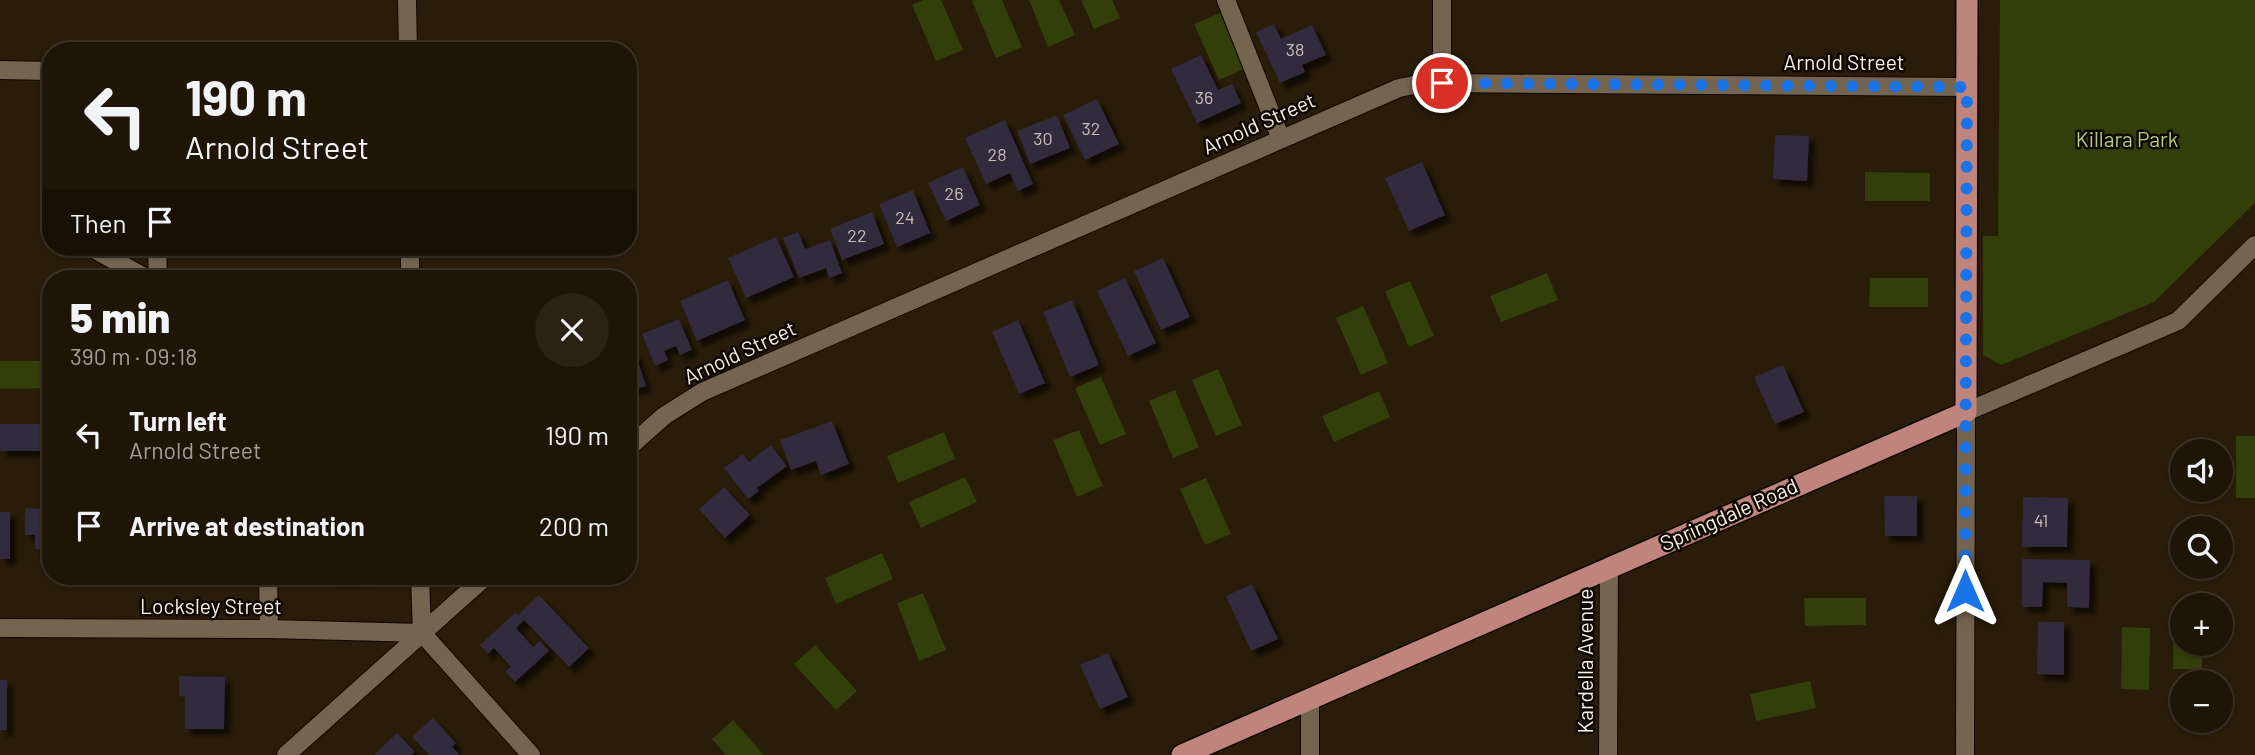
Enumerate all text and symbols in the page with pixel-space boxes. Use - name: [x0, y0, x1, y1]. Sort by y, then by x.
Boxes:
- house number: 38: [1286, 38, 1304, 60]
- street label: Arnold Street: [1784, 49, 1904, 74]
- pin: [1412, 53, 1472, 113]
- icon: arrive: [1423, 64, 1461, 102]
- text: 190 m: [185, 67, 307, 126]
- icon: left: [70, 70, 161, 161]
- house number: 36: [1195, 86, 1213, 108]
- street label: Arnold Street: [1198, 87, 1319, 159]
- house number: 32: [1082, 117, 1100, 139]
- park label: Killara Park: [2076, 126, 2178, 151]
- text: Arnold Street: [185, 127, 369, 165]
- house number: 30: [1033, 127, 1053, 149]
- house number: 28: [987, 143, 1007, 165]
- house number: 26: [945, 182, 963, 204]
- icon: arrive: [141, 203, 179, 241]
- house number: 24: [895, 206, 915, 228]
- text: Then: [70, 207, 127, 238]
- house number: 22: [847, 224, 867, 246]
- text: 5 min: [70, 291, 170, 341]
- button: close: [535, 293, 609, 367]
- street label: Arnold Street: [679, 315, 799, 389]
- text: 390 m · 09:18: [70, 342, 197, 370]
- text: Turn left: [129, 405, 227, 436]
- icon: left: [70, 416, 108, 454]
- text: 190 m: [545, 419, 609, 450]
- text: Arnold Street: [129, 436, 261, 464]
- map controls: [2170, 439, 2233, 733]
- button: sound: [2170, 439, 2233, 502]
- street label: Springdale Road: [1656, 472, 1801, 555]
- icon: arrive: [70, 507, 108, 545]
- house number: 41: [2034, 509, 2048, 531]
- text: Arrive at destination: [129, 510, 365, 541]
- text: 200 m: [539, 510, 609, 541]
- button: search: [2170, 516, 2233, 579]
- position arrow: [1928, 554, 2002, 628]
- street label: Kardella Avenue: [1572, 588, 1597, 734]
- street label: Locksley Street: [140, 593, 282, 618]
- button: +: [2170, 593, 2233, 656]
- button: −: [2170, 670, 2233, 733]

